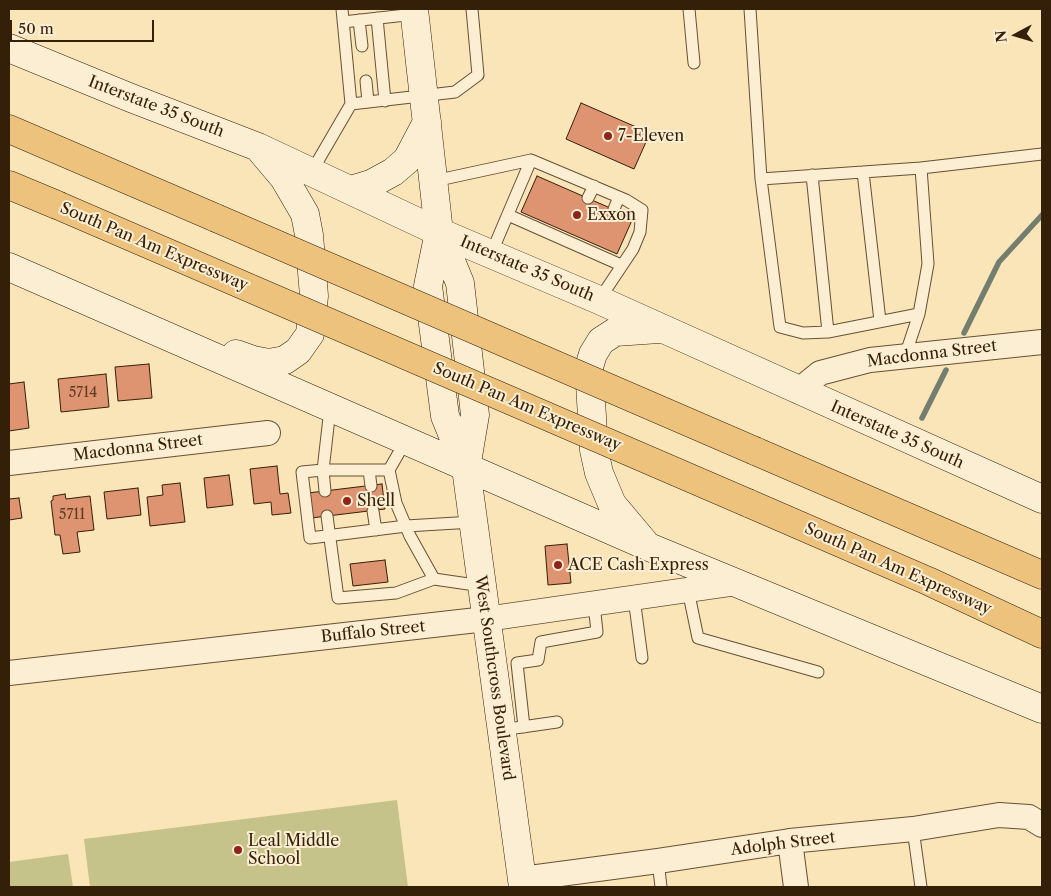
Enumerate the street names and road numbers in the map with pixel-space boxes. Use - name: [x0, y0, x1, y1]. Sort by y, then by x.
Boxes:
- street label: Interstate 35 South: [85, 72, 227, 142]
- street label: South Pan Am Expressway: [57, 199, 251, 295]
- street label: Interstate 35 South: [457, 232, 597, 306]
- street label: Macdonna Street: [866, 337, 998, 371]
- street label: South Pan Am Expressway: [430, 359, 624, 455]
- street label: Interstate 35 South: [827, 397, 967, 473]
- street label: Macdonna Street: [72, 431, 204, 465]
- street label: South Pan Am Expressway: [802, 519, 994, 619]
- street label: West Southcross Boulevard: [470, 574, 518, 782]
- street label: Buffalo Street: [320, 617, 426, 647]
- street label: Adolph Street: [730, 828, 836, 860]

